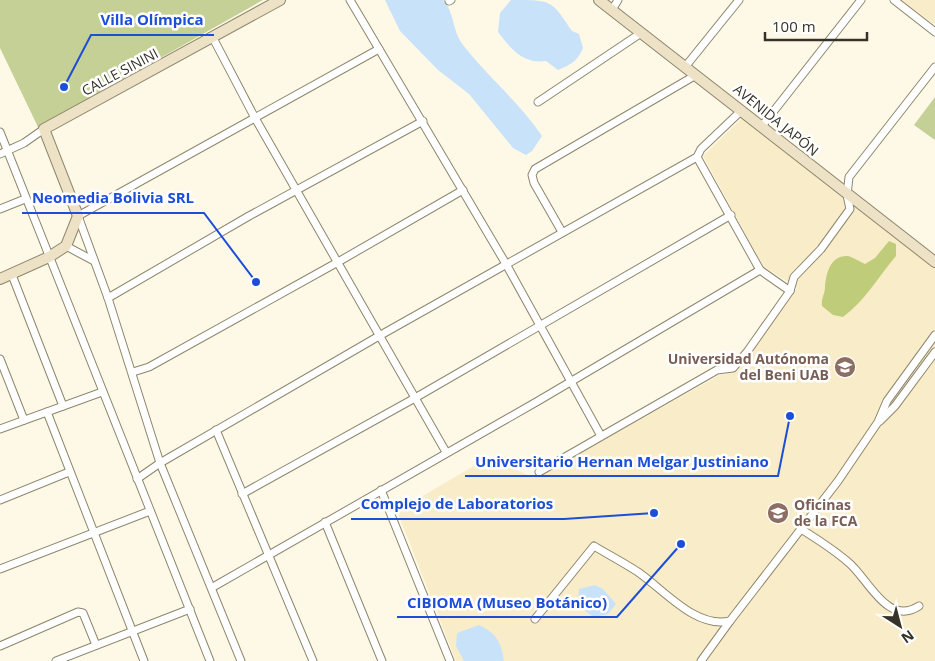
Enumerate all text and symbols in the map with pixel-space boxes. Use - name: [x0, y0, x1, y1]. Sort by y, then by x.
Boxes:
- callout: Villa Olímpica: [91, 5, 214, 35]
- text: Villa Olímpica: [100, 9, 204, 29]
- scale bar: [765, 10, 868, 42]
- text: 100 m: [772, 16, 816, 36]
- street label: CALLE SININI: [78, 43, 161, 100]
- street label: AVENIDA JAPÓN: [730, 79, 823, 160]
- callout: Neomedia Bolivia SRL: [22, 183, 204, 213]
- text: Neomedia Bolivia SRL: [32, 187, 194, 207]
- place label: Universidad Autónoma del Beni UAB: [668, 349, 829, 384]
- school or university icon: Universidad Autónoma del Beni UAB: [833, 355, 857, 379]
- callout: Universitario Hernan Melgar Justiniano: [465, 446, 778, 476]
- text: Universitario Hernan Melgar Justiniano: [475, 451, 769, 471]
- callout: Complejo de Laboratorios: [351, 489, 564, 519]
- text: Complejo de Laboratorios: [361, 493, 553, 513]
- place label: Oficinas de la FCA: [794, 495, 858, 530]
- school or university icon: Oficinas de la FCA: [766, 501, 790, 525]
- callout: CIBIOMA (Museo Botánico): [397, 587, 617, 617]
- text: CIBIOMA (Museo Botánico): [407, 592, 607, 612]
- north arrow: [875, 601, 925, 651]
- text: N: [898, 626, 918, 648]

